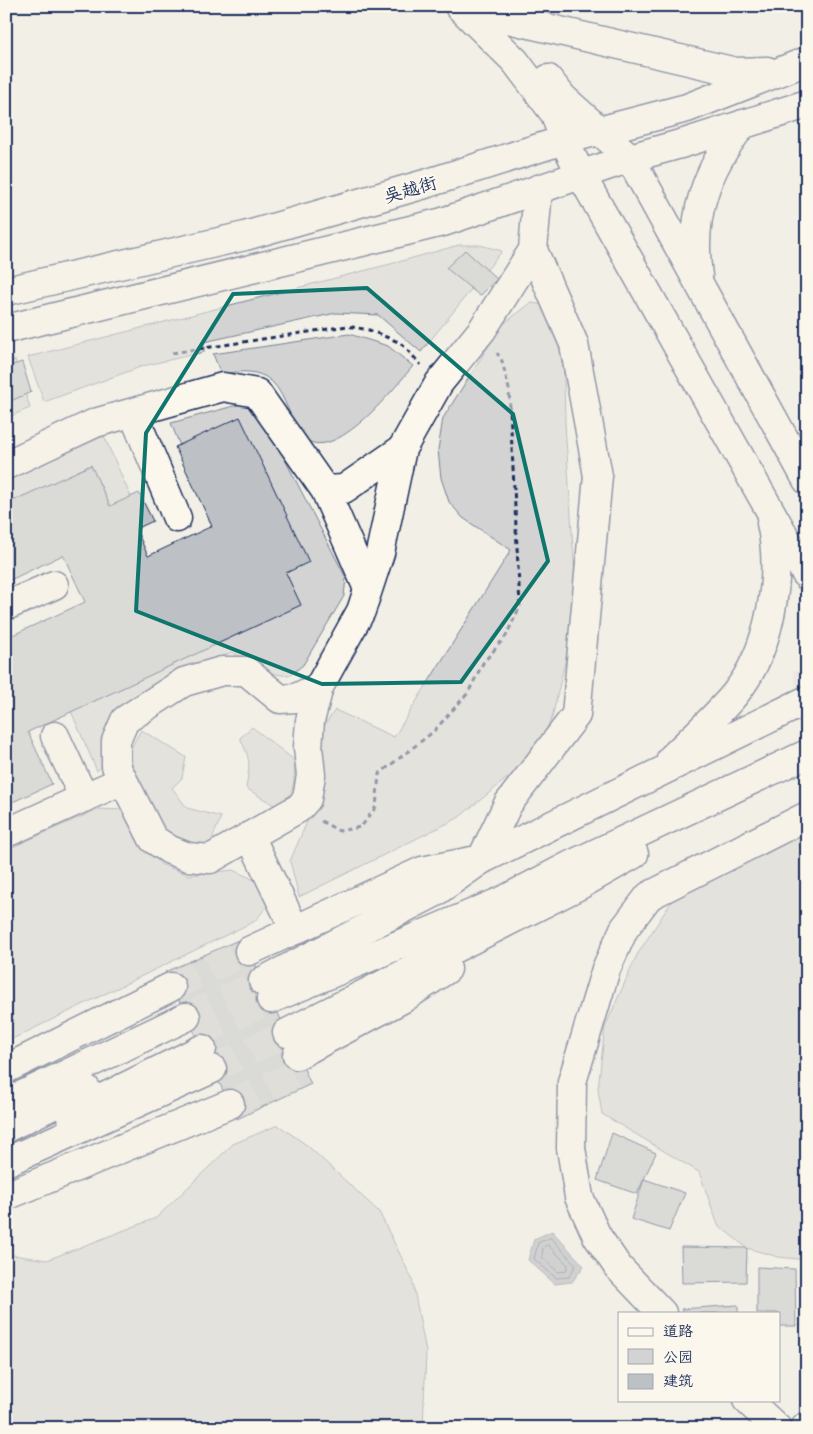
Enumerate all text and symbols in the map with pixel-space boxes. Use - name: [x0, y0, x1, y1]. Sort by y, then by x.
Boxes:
- street label: 吴越街: [380, 168, 440, 208]
- legend: [618, 1312, 780, 1402]
- text: 道路: [663, 1318, 693, 1341]
- text: 公园: [663, 1344, 693, 1367]
- text: 建筑: [663, 1368, 693, 1391]

